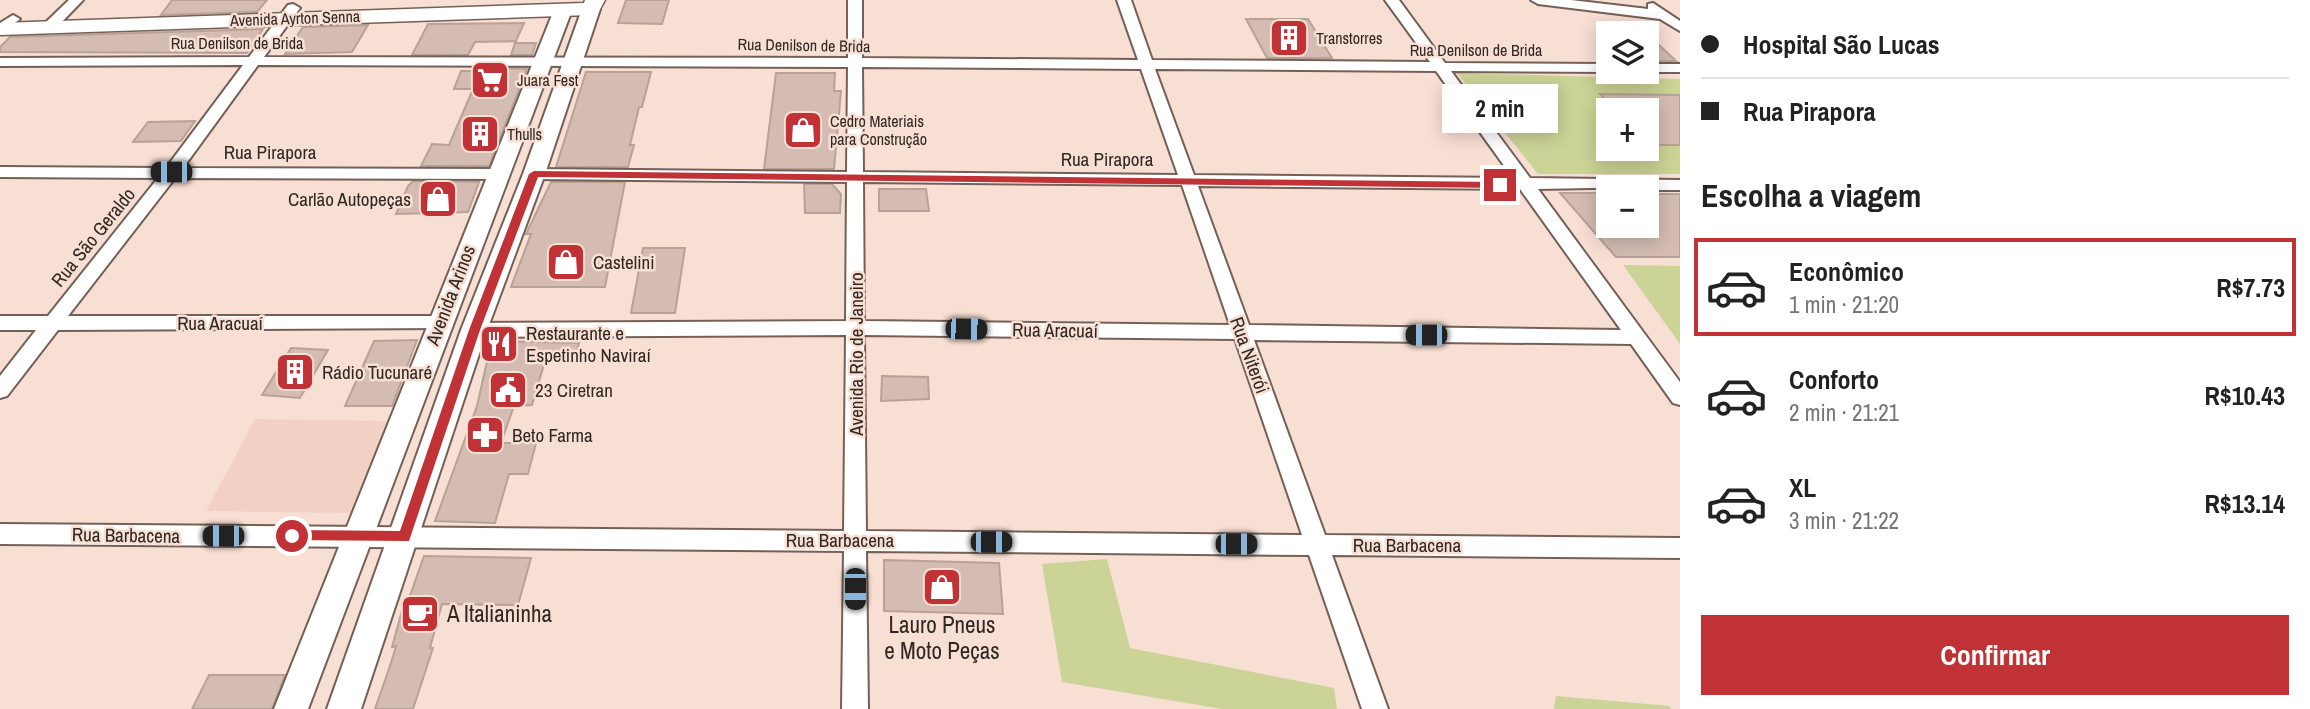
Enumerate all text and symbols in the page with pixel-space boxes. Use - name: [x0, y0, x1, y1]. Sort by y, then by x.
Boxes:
- street label: Avenida Ayrton Senna: [229, 5, 361, 31]
- building icon: Transtorres: [1268, 17, 1310, 59]
- map controls: [1596, 21, 1659, 238]
- button: layers: [1596, 21, 1659, 84]
- place label: Transtorres: [1316, 27, 1383, 49]
- text: Hospital São Lucas: [1743, 27, 1940, 62]
- street label: Rua Denilson de Brida: [171, 32, 304, 54]
- street label: Rua Denilson de Brida: [737, 33, 871, 57]
- street label: Rua Denilson de Brida: [1410, 39, 1543, 61]
- supermarket icon: Juara Fest: [469, 59, 511, 101]
- place label: Juara Fest: [517, 69, 579, 91]
- callout: 2 min: [1442, 83, 1558, 132]
- text: 2 min: [1475, 93, 1525, 124]
- text: Rua Pirapora: [1743, 94, 1876, 129]
- button: +: [1596, 98, 1659, 161]
- shop icon: Cedro Materiais para Construção: [782, 109, 824, 151]
- place label: Cedro Materiais para Construção: [830, 110, 927, 150]
- building icon: Thulls: [459, 113, 501, 155]
- place label: Thulls: [507, 123, 542, 145]
- street label: Rua Pirapora: [224, 139, 317, 165]
- street label: Rua Pirapora: [1061, 146, 1154, 172]
- car: [151, 162, 193, 183]
- route end: [1484, 169, 1516, 201]
- text: Escolha a viagem: [1701, 174, 1921, 217]
- button: −: [1596, 175, 1659, 238]
- shop icon: Carlão Autopeças: [417, 178, 459, 220]
- street label: Rua São Geraldo: [45, 182, 141, 292]
- place label: Carlão Autopeças: [288, 186, 411, 212]
- street label: Avenida Arinos: [419, 241, 481, 350]
- shop icon: Castelini: [545, 241, 587, 283]
- place label: Castelini: [593, 249, 654, 275]
- text: Econômico: [1789, 254, 1904, 289]
- icon: car: [1705, 256, 1768, 319]
- text: R$7.73: [2216, 270, 2285, 305]
- street label: Avenida Rio de Janeiro: [843, 272, 869, 437]
- text: 1 min · 21:20: [1789, 289, 1899, 320]
- street label: Rua Aracuaí: [177, 310, 264, 336]
- street label: Rua Niterói: [1224, 313, 1276, 397]
- street label: Rua Aracuaí: [1012, 316, 1099, 344]
- car: [945, 318, 988, 340]
- place label: Restaurante e Espetinho Naviraí: [526, 320, 651, 368]
- restaurant icon: Restaurante e Espetinho Naviraí: [478, 323, 520, 365]
- car: [1406, 325, 1448, 346]
- building icon: Rádio Tucunaré: [274, 351, 316, 393]
- place label: Rádio Tucunaré: [322, 359, 432, 385]
- text: Conforto: [1789, 362, 1879, 397]
- icon: car: [1705, 364, 1768, 427]
- public building icon: 23 Ciretran: [487, 369, 529, 411]
- place label: 23 Ciretran: [535, 377, 613, 403]
- text: R$10.43: [2204, 378, 2285, 413]
- text: 2 min · 21:21: [1789, 397, 1899, 428]
- pharmacy icon: Beto Farma: [464, 414, 506, 456]
- place label: Beto Farma: [512, 422, 593, 448]
- text: XL: [1789, 470, 1816, 505]
- icon: car: [1705, 472, 1768, 535]
- text: R$13.14: [2204, 486, 2285, 521]
- text: 3 min · 21:22: [1789, 505, 1899, 536]
- route start: [276, 520, 308, 552]
- street label: Rua Barbacena: [72, 521, 181, 549]
- car: [203, 526, 245, 547]
- street label: Rua Barbacena: [786, 527, 894, 553]
- car: [971, 532, 1013, 553]
- street label: Rua Barbacena: [1353, 532, 1461, 558]
- car: [1216, 534, 1258, 555]
- shop icon: Lauro Pneus e Moto Peças: [921, 566, 963, 608]
- car: [845, 568, 866, 610]
- cafe icon: A Italianinha: [399, 593, 441, 635]
- place label: A Italianinha: [446, 598, 552, 629]
- place label: Lauro Pneus e Moto Peças: [884, 609, 1000, 666]
- button: Confirmar: [1701, 615, 2289, 695]

